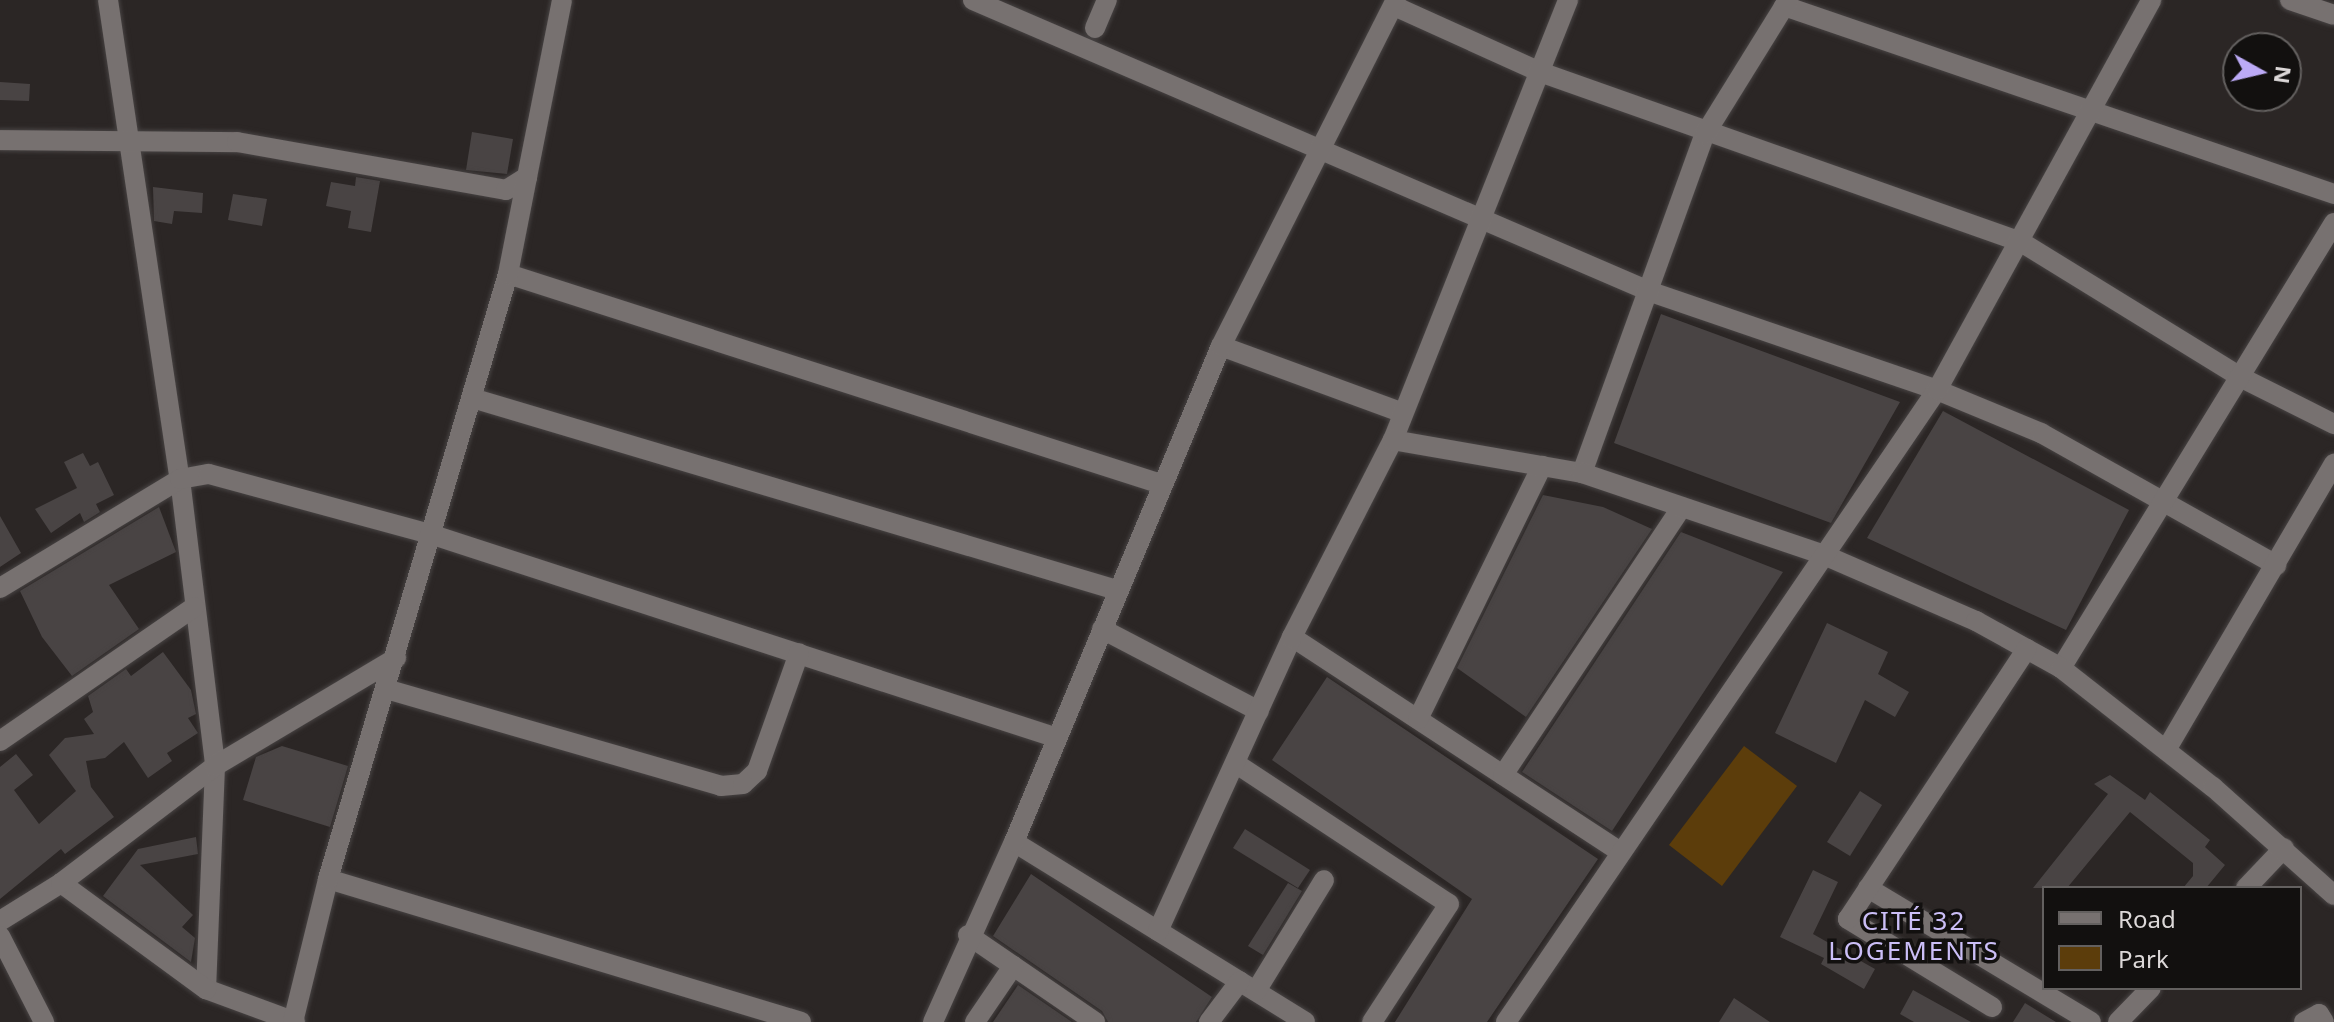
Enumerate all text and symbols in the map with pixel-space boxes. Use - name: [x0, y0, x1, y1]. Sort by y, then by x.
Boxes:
- north arrow: [2222, 32, 2302, 112]
- text: N: [2268, 64, 2300, 86]
- legend: [2042, 886, 2302, 990]
- text: Road: [2118, 902, 2176, 935]
- district label: CITÉ 32 LOGEMENTS: [1828, 905, 2000, 966]
- text: Park: [2118, 942, 2169, 975]

